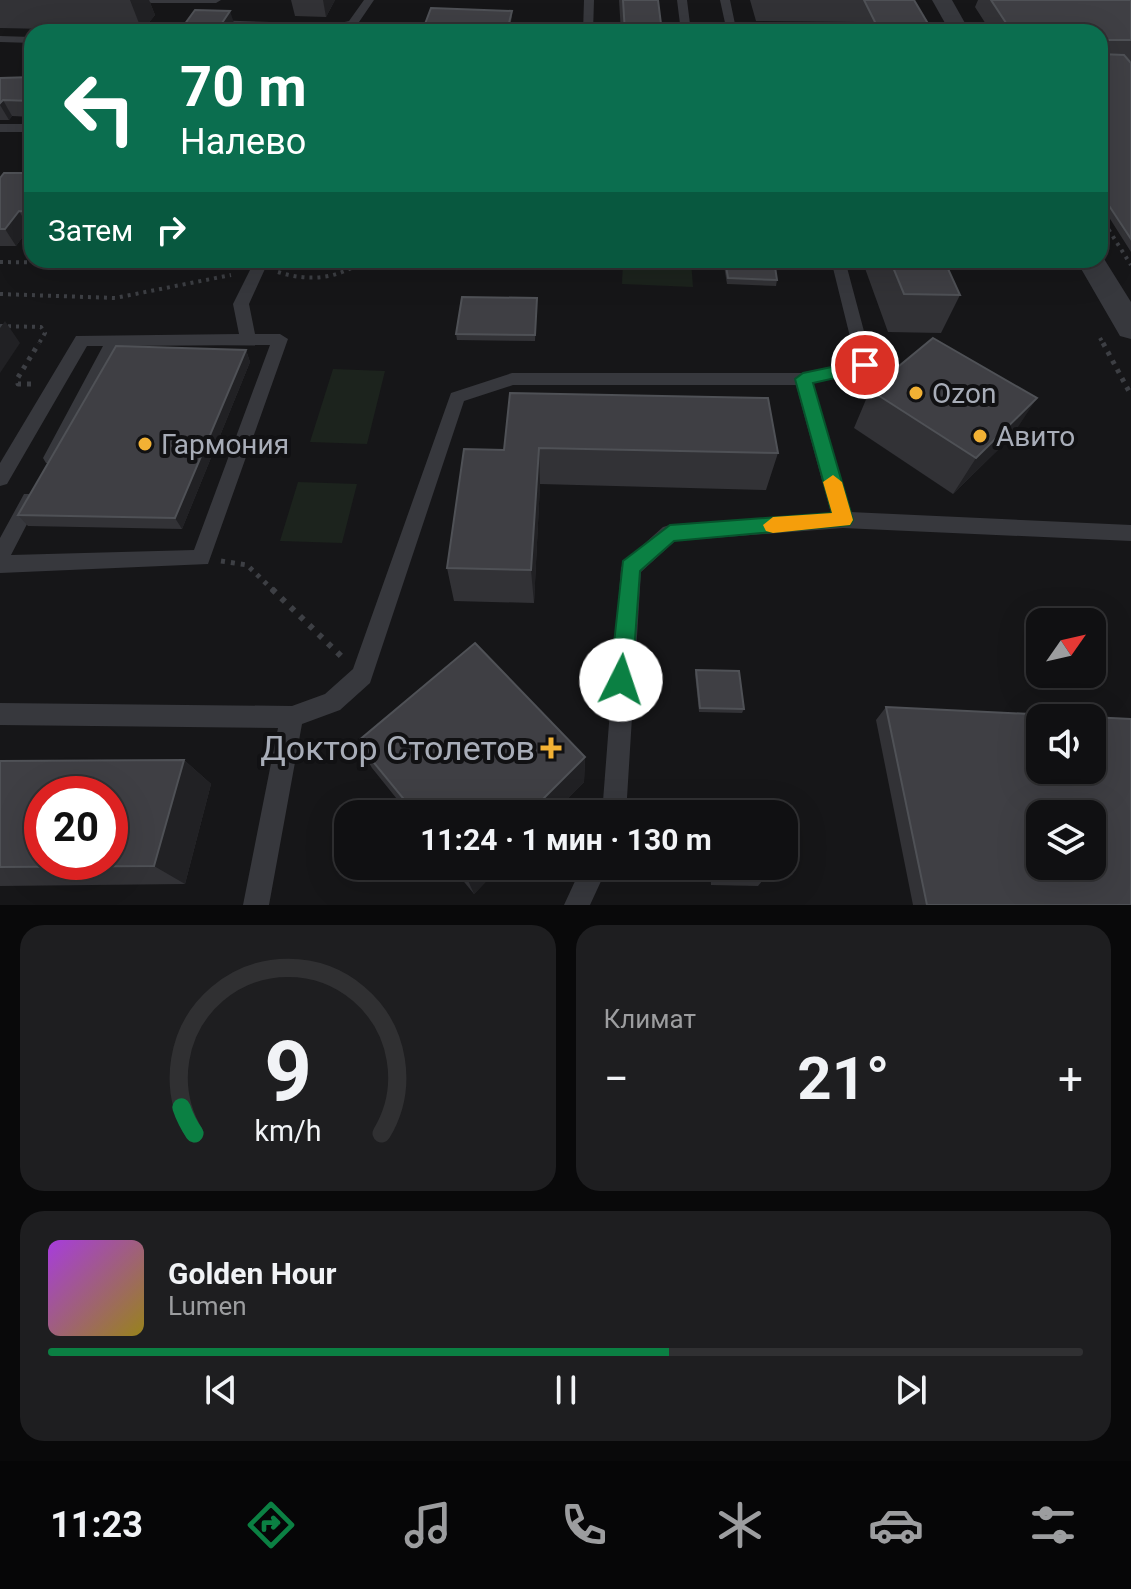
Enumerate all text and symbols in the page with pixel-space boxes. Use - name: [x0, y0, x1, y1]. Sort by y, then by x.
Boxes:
- text: 70 m: [180, 54, 307, 120]
- icon: left: [48, 56, 152, 160]
- text: Налево: [180, 121, 306, 163]
- icon: right: [149, 208, 193, 252]
- text: Затем: [48, 213, 133, 248]
- pin: [831, 331, 899, 399]
- icon: arrive: [843, 343, 887, 387]
- place label: Ozon: [932, 377, 996, 410]
- marker: Ozon: [907, 384, 925, 402]
- place label: Авито: [996, 420, 1075, 453]
- marker: Авито: [971, 427, 989, 445]
- place label: Гармония: [161, 428, 289, 461]
- marker: Гармония: [136, 435, 154, 453]
- north arrow: [1026, 608, 1106, 688]
- map controls: [1026, 608, 1106, 880]
- position arrow: [579, 638, 663, 722]
- button: sound: [1026, 704, 1106, 784]
- place label: Доктор Столетов: [260, 728, 535, 768]
- marker: Доктор Столетов: [542, 739, 560, 757]
- speed limit sign: 20: [24, 776, 128, 880]
- button: layers: [1026, 800, 1106, 880]
- text: 11:24 · 1 мин · 130 m: [420, 822, 712, 857]
- text: Климат: [604, 1004, 696, 1034]
- text: 9: [264, 1023, 312, 1120]
- text: 21°: [797, 1043, 889, 1114]
- text: −: [604, 1053, 629, 1105]
- text: +: [1058, 1053, 1083, 1105]
- text: km/h: [254, 1114, 321, 1148]
- text: Golden Hour: [168, 1256, 337, 1291]
- text: Lumen: [168, 1291, 247, 1321]
- icon: previous: [199, 1368, 243, 1412]
- icon: pause: [544, 1368, 588, 1412]
- icon: next: [889, 1368, 933, 1412]
- icon: directions: [243, 1497, 299, 1553]
- icon: music: [400, 1497, 456, 1553]
- icon: phone: [556, 1497, 612, 1553]
- icon: climate: [712, 1497, 768, 1553]
- icon: car: [868, 1497, 924, 1553]
- icon: filters: [1025, 1497, 1081, 1553]
- text: 11:23: [50, 1504, 143, 1546]

